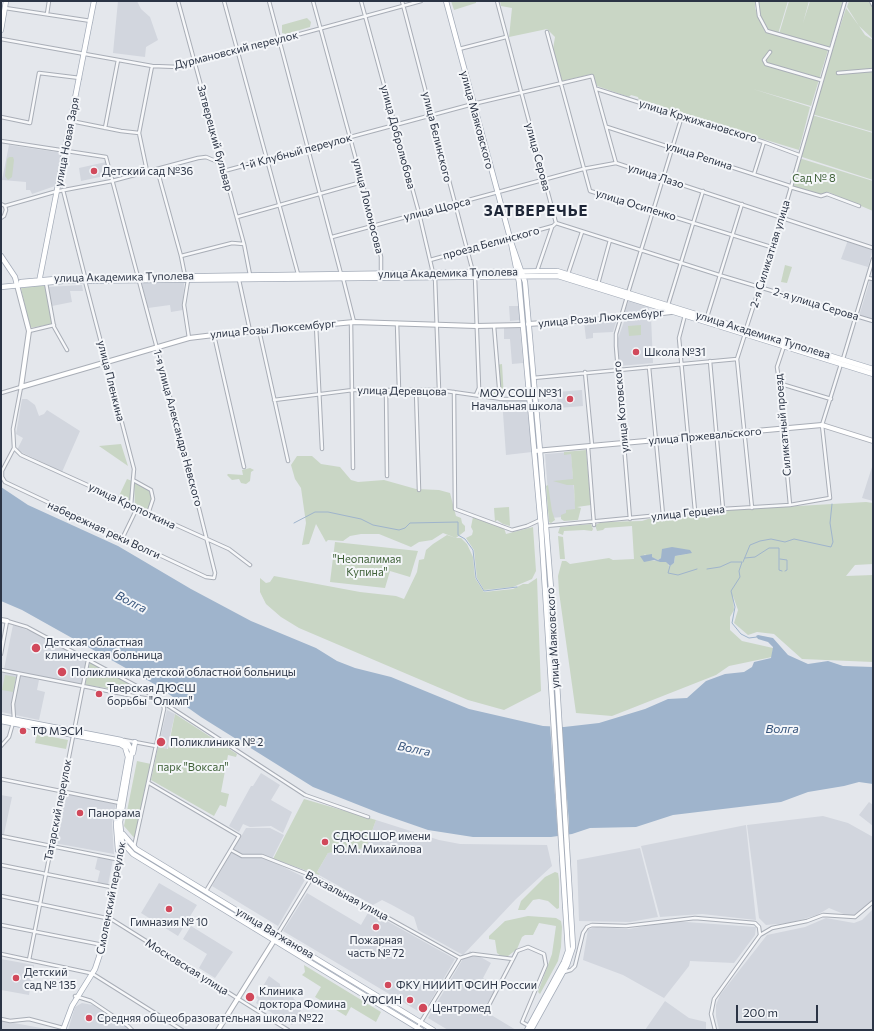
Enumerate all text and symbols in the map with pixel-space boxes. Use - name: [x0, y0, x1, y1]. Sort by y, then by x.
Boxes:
- street label: Дурмановский переулок: [173, 28, 299, 72]
- street label: улица Маяковского: [458, 69, 496, 171]
- street label: Затверецкий бульвар: [194, 83, 236, 193]
- street label: улица Добролюбова: [378, 84, 418, 190]
- street label: улица Белинского: [419, 90, 455, 184]
- street label: улица Новая Заря: [52, 96, 82, 188]
- street label: улица Кржижановского: [637, 97, 759, 145]
- street label: улица Серова: [523, 121, 553, 193]
- street label: 1-й Клубный переулок: [239, 131, 353, 173]
- street label: улица Репина: [664, 139, 734, 173]
- street label: улица Ломоносова: [350, 157, 386, 255]
- street label: улица Лазо: [626, 161, 686, 191]
- place label: Детский сад №36: [102, 164, 193, 178]
- marker: Детский сад №36: [89, 166, 99, 176]
- park label: Сад № 8: [792, 171, 836, 185]
- street label: улица Осипенко: [594, 186, 678, 224]
- street label: улица Щорса: [402, 194, 472, 224]
- street label: 2-я Силикатная улица: [747, 199, 793, 309]
- district label: ЗАТВЕРЕЧЬЕ: [484, 202, 588, 220]
- street label: проезд Белинского: [441, 224, 541, 262]
- street label: улица Академика Туполева: [378, 265, 518, 281]
- street label: улица Академика Туполева: [54, 269, 194, 285]
- street label: 2-я улица Серова: [772, 285, 860, 323]
- street label: улица Розы Люксембург: [538, 306, 664, 330]
- street label: улица Академика Туполева: [694, 308, 832, 362]
- street label: улица Розы Люксембург: [210, 317, 336, 341]
- street label: улица Пленкина: [95, 339, 127, 423]
- place label: Школа №31: [644, 345, 706, 359]
- marker: Школа №31: [631, 347, 641, 357]
- street label: 1-я улица Александра Невского: [151, 348, 205, 508]
- street label: улица Котовского: [610, 361, 632, 453]
- street label: Силикатный проезд: [772, 373, 794, 477]
- street label: улица Деревцова: [357, 384, 447, 398]
- place label: МОУ СОШ №31 Начальная школа: [471, 386, 562, 412]
- marker: МОУ СОШ №31 Начальная школа: [565, 394, 575, 404]
- street label: улица Пржевальского: [648, 424, 762, 448]
- street label: улица Кропоткина: [86, 480, 178, 532]
- street label: набережная реки Волги: [46, 498, 162, 562]
- street label: улица Герцена: [651, 503, 725, 523]
- park label: "Неопалимая Купина": [333, 552, 401, 578]
- street label: улица Маяковского: [544, 587, 562, 689]
- water label: Волга: [113, 588, 149, 616]
- place label: Детская областная клиническая больница: [45, 635, 163, 661]
- marker: Детская областная клиническая больница: [30, 642, 42, 654]
- place label: Поликлиника детской областной больницы: [71, 665, 296, 679]
- marker: Поликлиника детской областной больницы: [56, 666, 68, 678]
- place label: Тверская ДЮСШ борьбы "Олимп": [107, 681, 196, 707]
- marker: Тверская ДЮСШ борьбы "Олимп": [94, 689, 104, 699]
- water label: Волга: [765, 722, 799, 736]
- place label: ТФ МЭСИ: [31, 724, 83, 738]
- marker: ТФ МЭСИ: [18, 726, 28, 736]
- place label: Поликлиника № 2: [170, 735, 263, 749]
- marker: Поликлиника № 2: [155, 736, 167, 748]
- water label: Волга: [396, 739, 432, 759]
- street label: Татарский переулок: [42, 758, 74, 862]
- park label: парк "Воксал": [157, 760, 229, 774]
- place label: Панорама: [88, 806, 140, 820]
- marker: Панорама: [75, 808, 85, 818]
- place label: СДЮСШОР имени Ю.М. Михайлова: [333, 829, 431, 855]
- marker: СДЮСШОР имени Ю.М. Михайлова: [320, 837, 330, 847]
- street label: Смоленский переулок: [94, 840, 128, 956]
- street label: Вокзальная улица: [303, 868, 391, 924]
- marker: Гимназия № 10: [164, 904, 174, 914]
- street label: улица Вагжанова: [234, 905, 316, 961]
- place label: Гимназия № 10: [130, 915, 208, 929]
- marker: Пожарная часть № 72: [371, 922, 381, 932]
- place label: Пожарная часть № 72: [348, 933, 404, 959]
- street label: Московская улица: [143, 936, 231, 998]
- place label: Детский сад № 135: [24, 965, 76, 991]
- marker: Детский сад № 135: [11, 973, 21, 983]
- place label: ФКУ НИИИТ ФСИН России: [396, 978, 537, 992]
- marker: ФКУ НИИИТ ФСИН России: [383, 980, 393, 990]
- place label: Клиника доктора Фомина: [259, 984, 346, 1010]
- marker: Клиника доктора Фомина: [244, 991, 256, 1003]
- place label: УФСИН: [362, 993, 402, 1007]
- marker: УФСИН: [405, 995, 415, 1005]
- scale bar: [738, 997, 820, 1023]
- place label: Центромед: [432, 1001, 491, 1015]
- marker: Центромед: [417, 1002, 429, 1014]
- text: 200 m: [743, 1005, 778, 1019]
- place label: Средняя общеобразовательная школа №22: [97, 1011, 324, 1025]
- marker: Средняя общеобразовательная школа №22: [84, 1013, 94, 1023]

